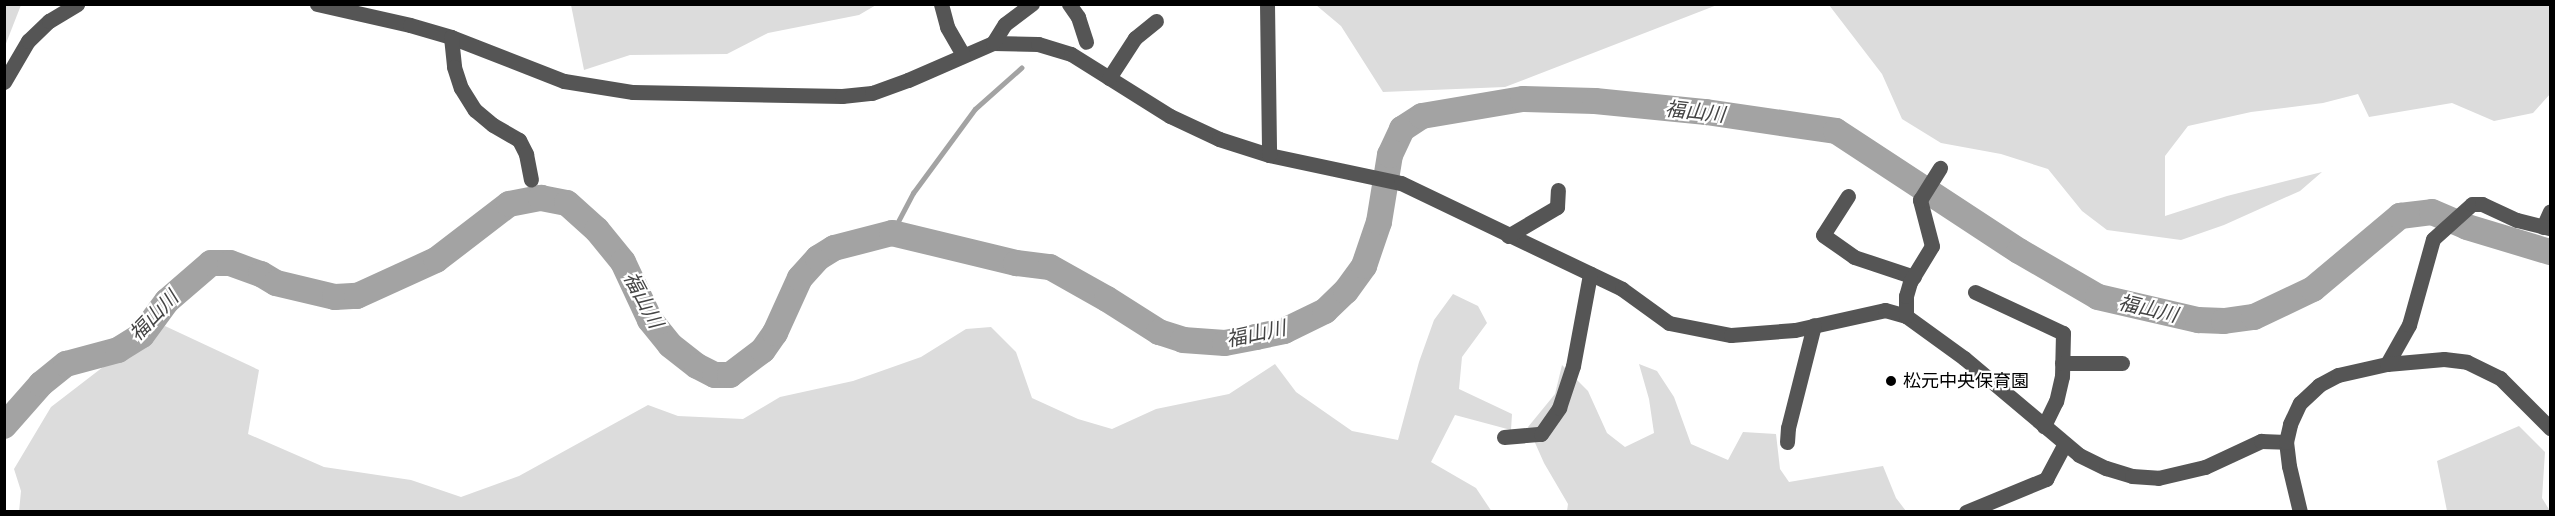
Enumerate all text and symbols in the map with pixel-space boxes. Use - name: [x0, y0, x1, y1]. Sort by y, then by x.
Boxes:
- water label: 福山川: [1664, 97, 1726, 127]
- water label: 福山川: [618, 268, 668, 332]
- water label: 福山川: [125, 286, 183, 346]
- water label: 福山川: [2116, 291, 2180, 327]
- water label: 福山川: [1224, 316, 1288, 352]
- place label: 松元中央保育園: [1903, 370, 2029, 392]
- marker: 松元中央保育園: [1884, 374, 1898, 388]

